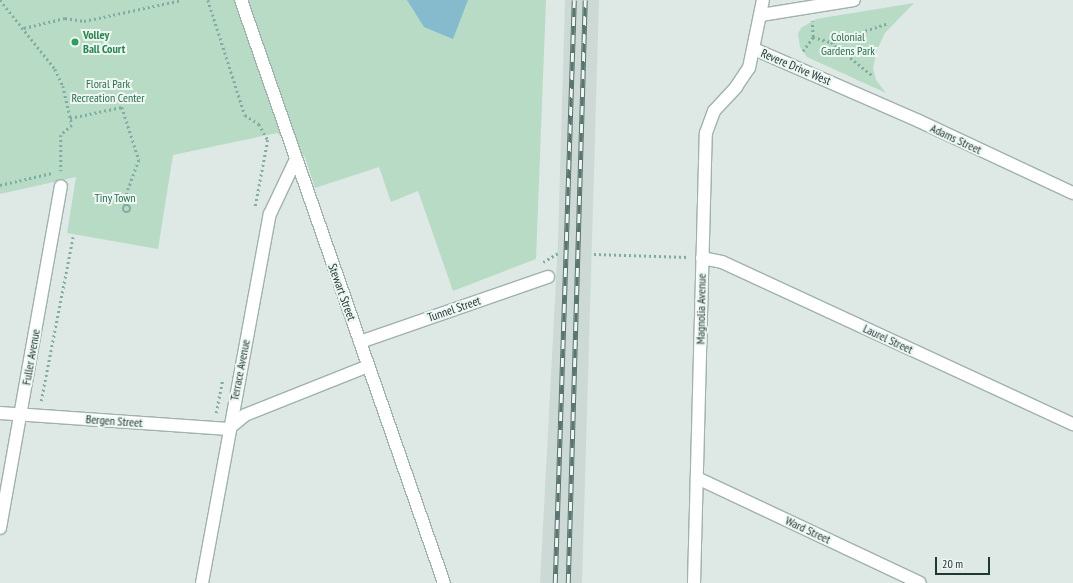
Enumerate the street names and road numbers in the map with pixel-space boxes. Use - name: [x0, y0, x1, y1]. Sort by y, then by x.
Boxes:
- street label: Revere Drive West: [759, 46, 833, 88]
- street label: Adams Street: [928, 121, 984, 157]
- street label: Stewart Street: [325, 262, 359, 322]
- street label: Magnolia Avenue: [693, 273, 709, 345]
- street label: Tunnel Street: [426, 293, 482, 325]
- street label: Laurel Street: [861, 321, 915, 357]
- street label: Fuller Avenue: [19, 328, 43, 386]
- street label: Terrace Avenue: [227, 338, 253, 402]
- street label: Bergen Street: [85, 412, 143, 430]
- street label: Ward Street: [783, 513, 833, 547]

